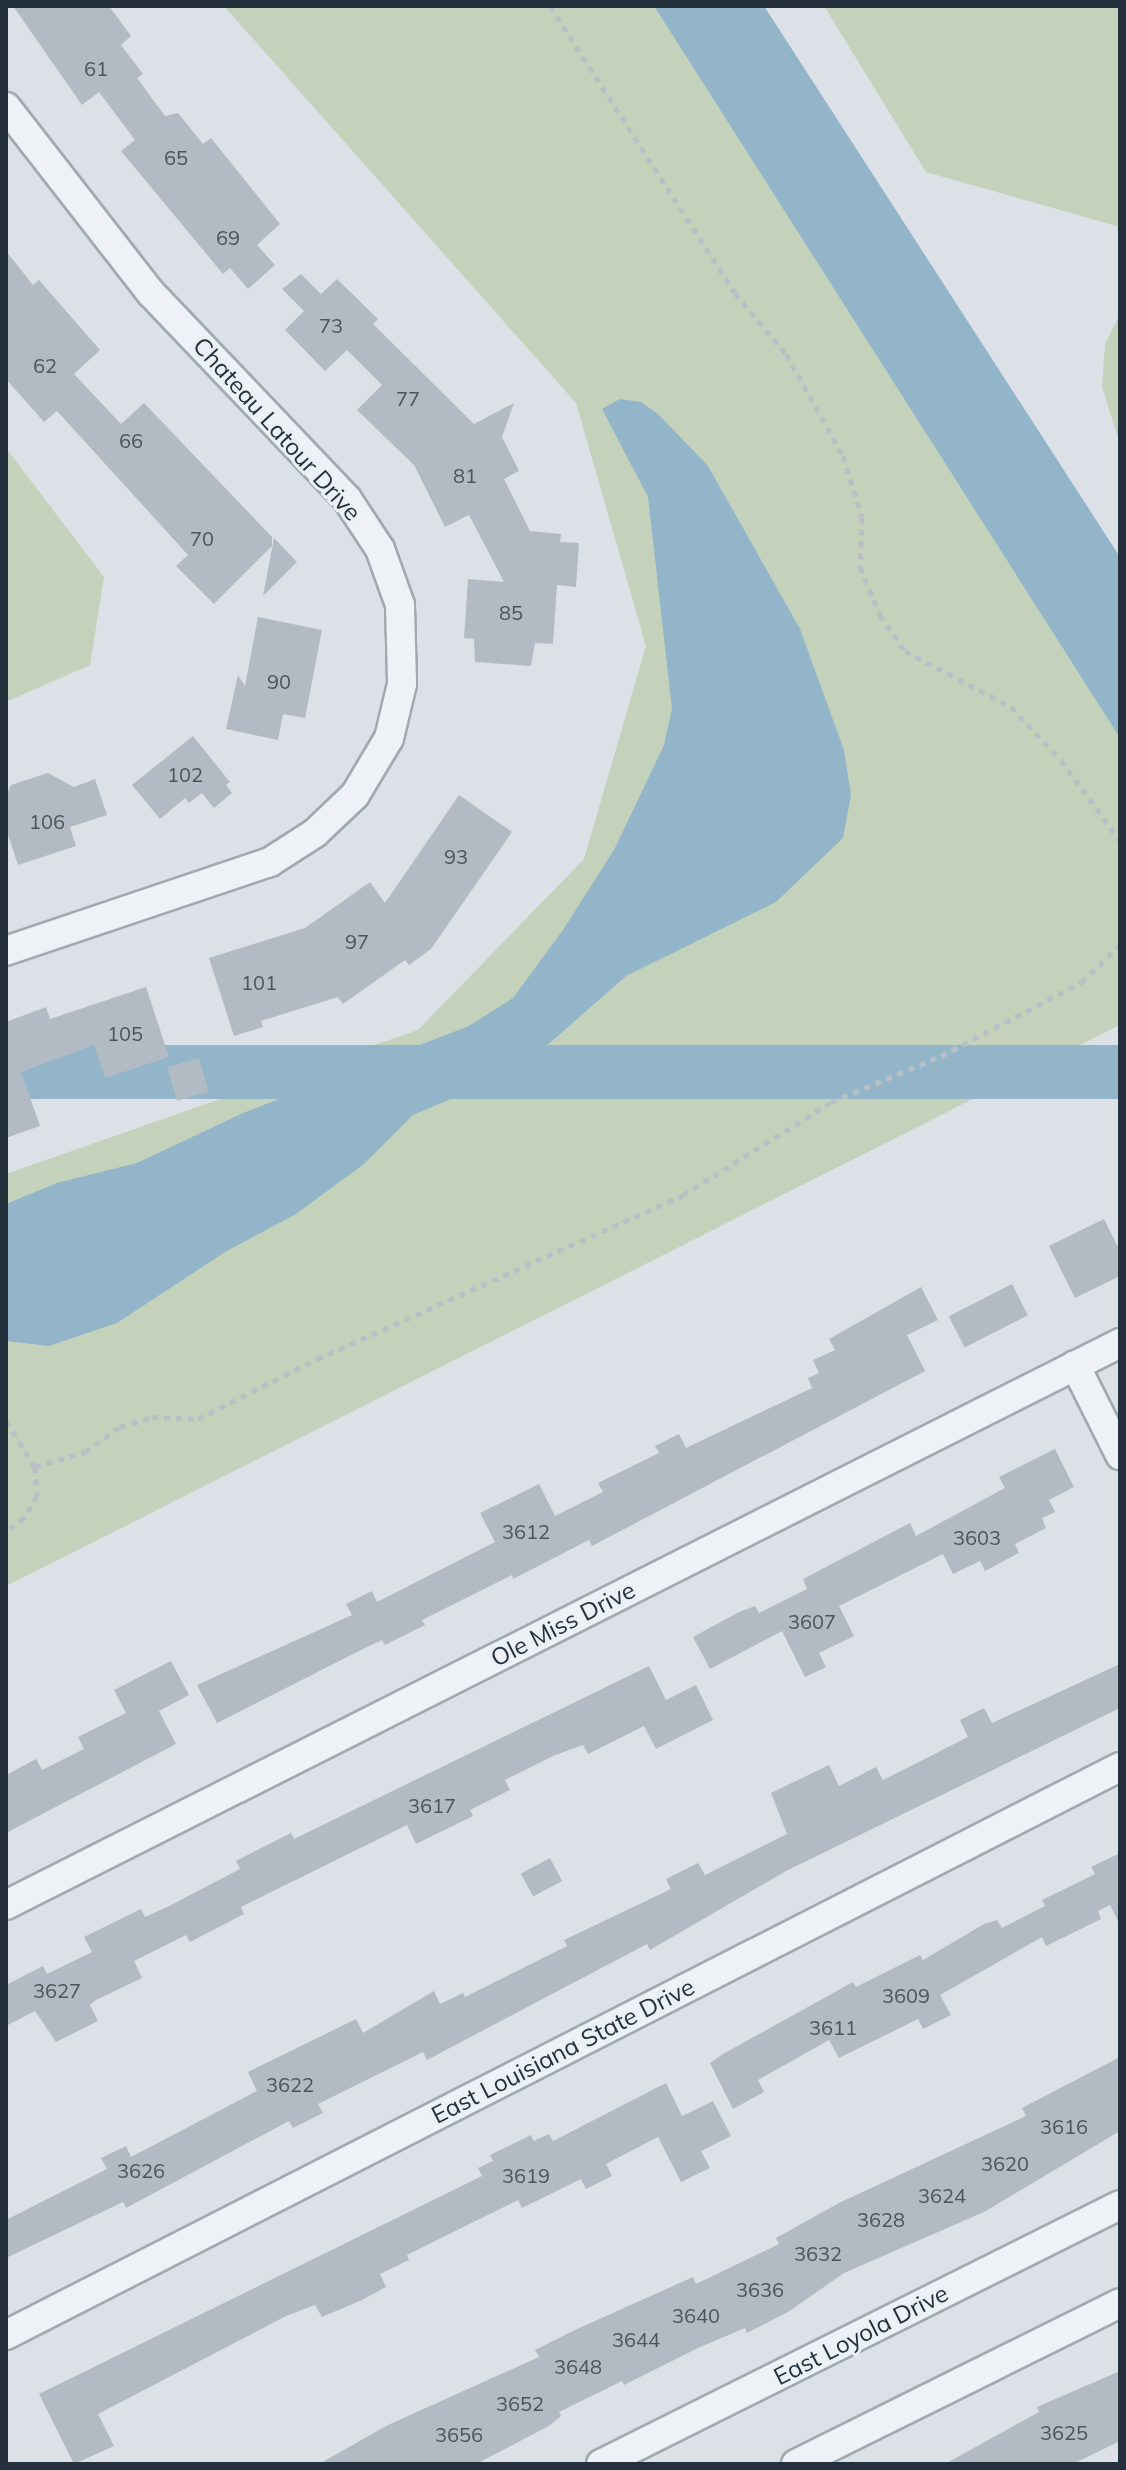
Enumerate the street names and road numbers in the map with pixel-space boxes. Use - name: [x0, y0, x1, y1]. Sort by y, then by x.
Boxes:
- street label: Chateau Latour Drive: [187, 331, 367, 527]
- street label: Ole Miss Drive: [486, 1575, 640, 1673]
- street label: East Louisiana State Drive: [427, 1972, 699, 2130]
- street label: East Loyola Drive: [769, 2279, 953, 2391]

